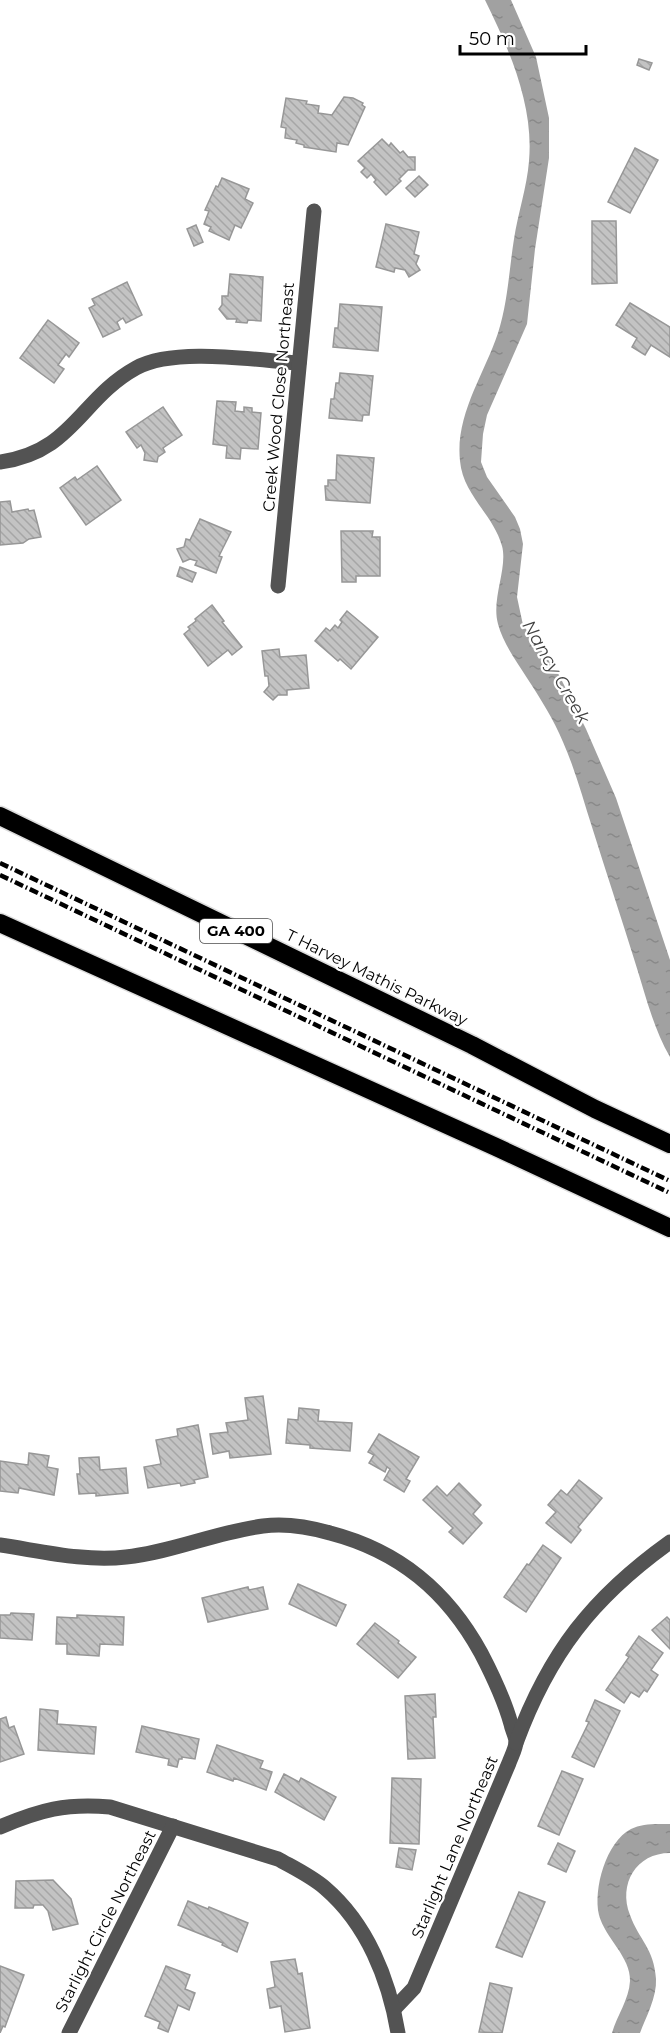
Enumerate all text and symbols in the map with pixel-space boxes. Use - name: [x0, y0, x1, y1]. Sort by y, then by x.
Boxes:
- scale bar: [460, 18, 586, 56]
- text: 50 m: [469, 28, 515, 50]
- street label: Creek Wood Close Northeast: [259, 281, 298, 513]
- water label: Nancy Creek: [517, 616, 595, 729]
- road number: GA 400: [200, 919, 272, 943]
- street label: T Harvey Mathis Parkway: [283, 925, 471, 1030]
- street label: Starlight Lane Northeast: [407, 1753, 502, 1941]
- street label: Starlight Circle Northeast: [51, 1827, 160, 2015]

